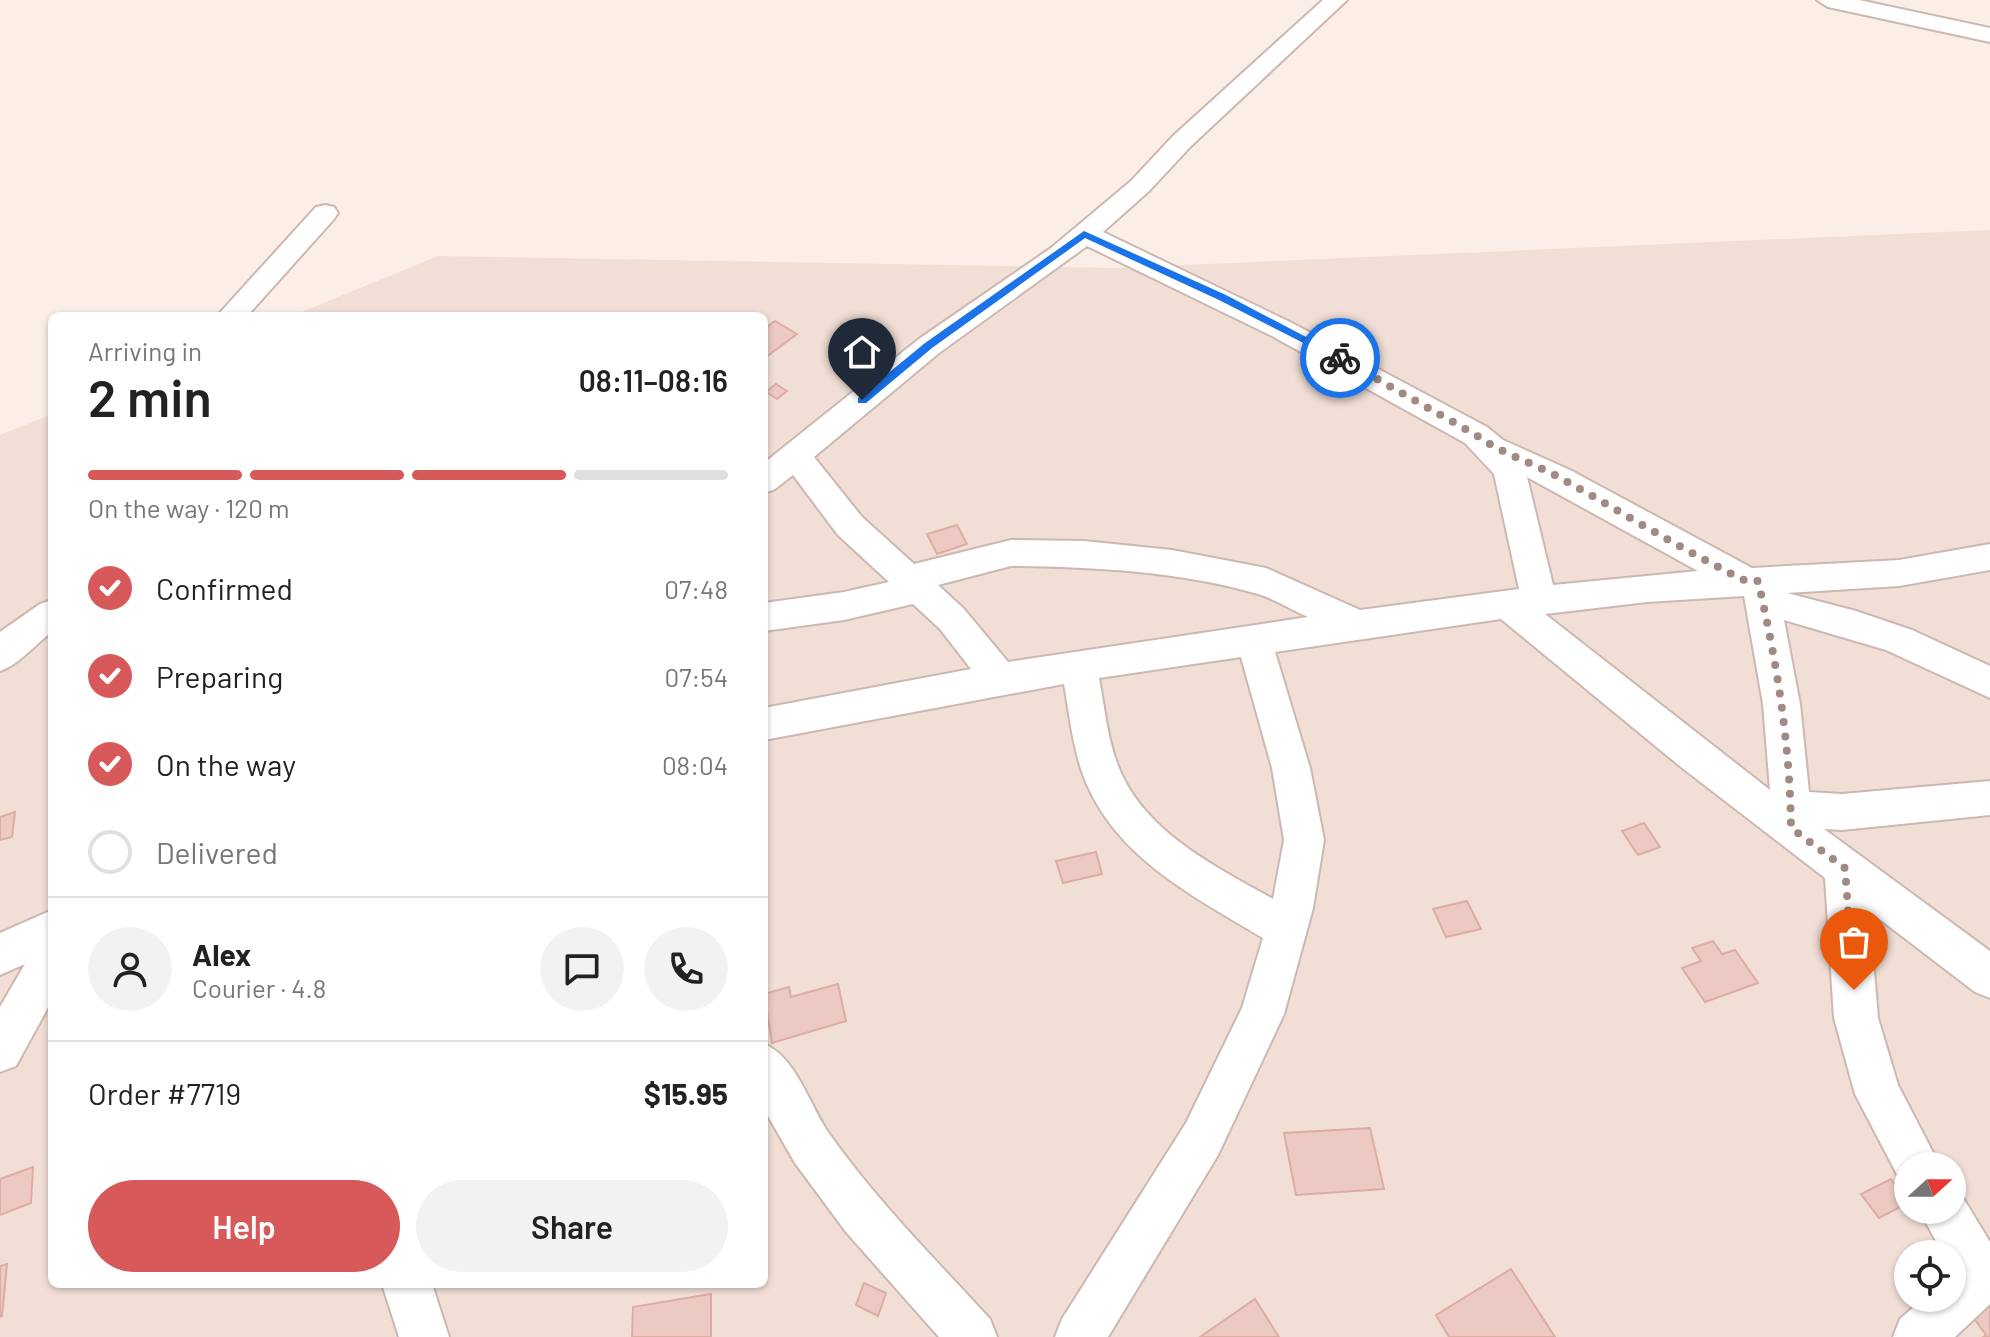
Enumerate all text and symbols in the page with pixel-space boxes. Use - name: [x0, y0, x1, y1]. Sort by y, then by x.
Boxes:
- pin: [828, 318, 896, 400]
- courier: [1300, 318, 1380, 398]
- icon: home: [840, 330, 884, 374]
- text: Arriving in: [88, 335, 202, 366]
- icon: bike: [1318, 336, 1362, 380]
- text: 08:11–08:16: [579, 362, 728, 398]
- text: 2 min: [88, 365, 212, 427]
- text: On the way · 120 m: [88, 492, 290, 523]
- icon: check: [88, 566, 132, 610]
- text: Confirmed: [156, 570, 293, 606]
- text: 07:48: [664, 573, 728, 604]
- icon: check: [88, 654, 132, 698]
- text: Preparing: [156, 658, 283, 694]
- text: 07:54: [665, 661, 728, 692]
- icon: check: [88, 742, 132, 786]
- text: On the way: [156, 746, 296, 782]
- text: 08:04: [662, 749, 728, 780]
- text: Delivered: [156, 834, 278, 870]
- pin: [1820, 908, 1888, 990]
- icon: bag: [1832, 920, 1876, 964]
- button: person: [88, 927, 172, 1011]
- button: chat: [540, 927, 624, 1011]
- button: phone: [644, 927, 728, 1011]
- text: Alex: [192, 936, 251, 972]
- text: Courier · 4.8: [192, 972, 326, 1003]
- text: Order #7719: [88, 1075, 241, 1111]
- text: $15.95: [644, 1075, 728, 1111]
- north arrow: [1894, 1152, 1966, 1224]
- map controls: [1894, 1152, 1966, 1312]
- button: Help: [88, 1180, 400, 1272]
- button: Share: [416, 1180, 728, 1272]
- button: locate: [1894, 1240, 1966, 1312]

